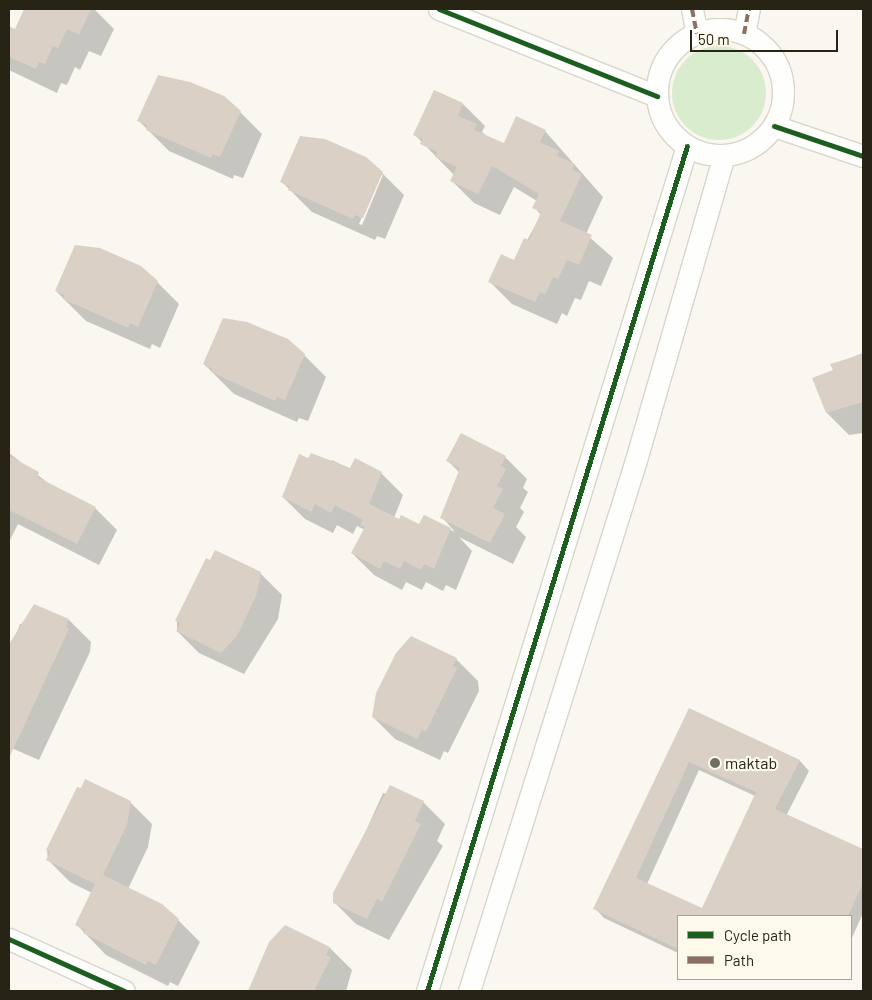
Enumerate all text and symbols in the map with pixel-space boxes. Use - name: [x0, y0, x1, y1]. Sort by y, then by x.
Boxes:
- scale bar: [692, 20, 840, 52]
- text: 50 m: [698, 30, 730, 48]
- place label: maktab: [725, 753, 777, 773]
- marker: maktab: [709, 757, 721, 769]
- legend: [677, 915, 852, 980]
- text: Cycle path: [724, 926, 791, 944]
- text: Path: [724, 951, 754, 969]

